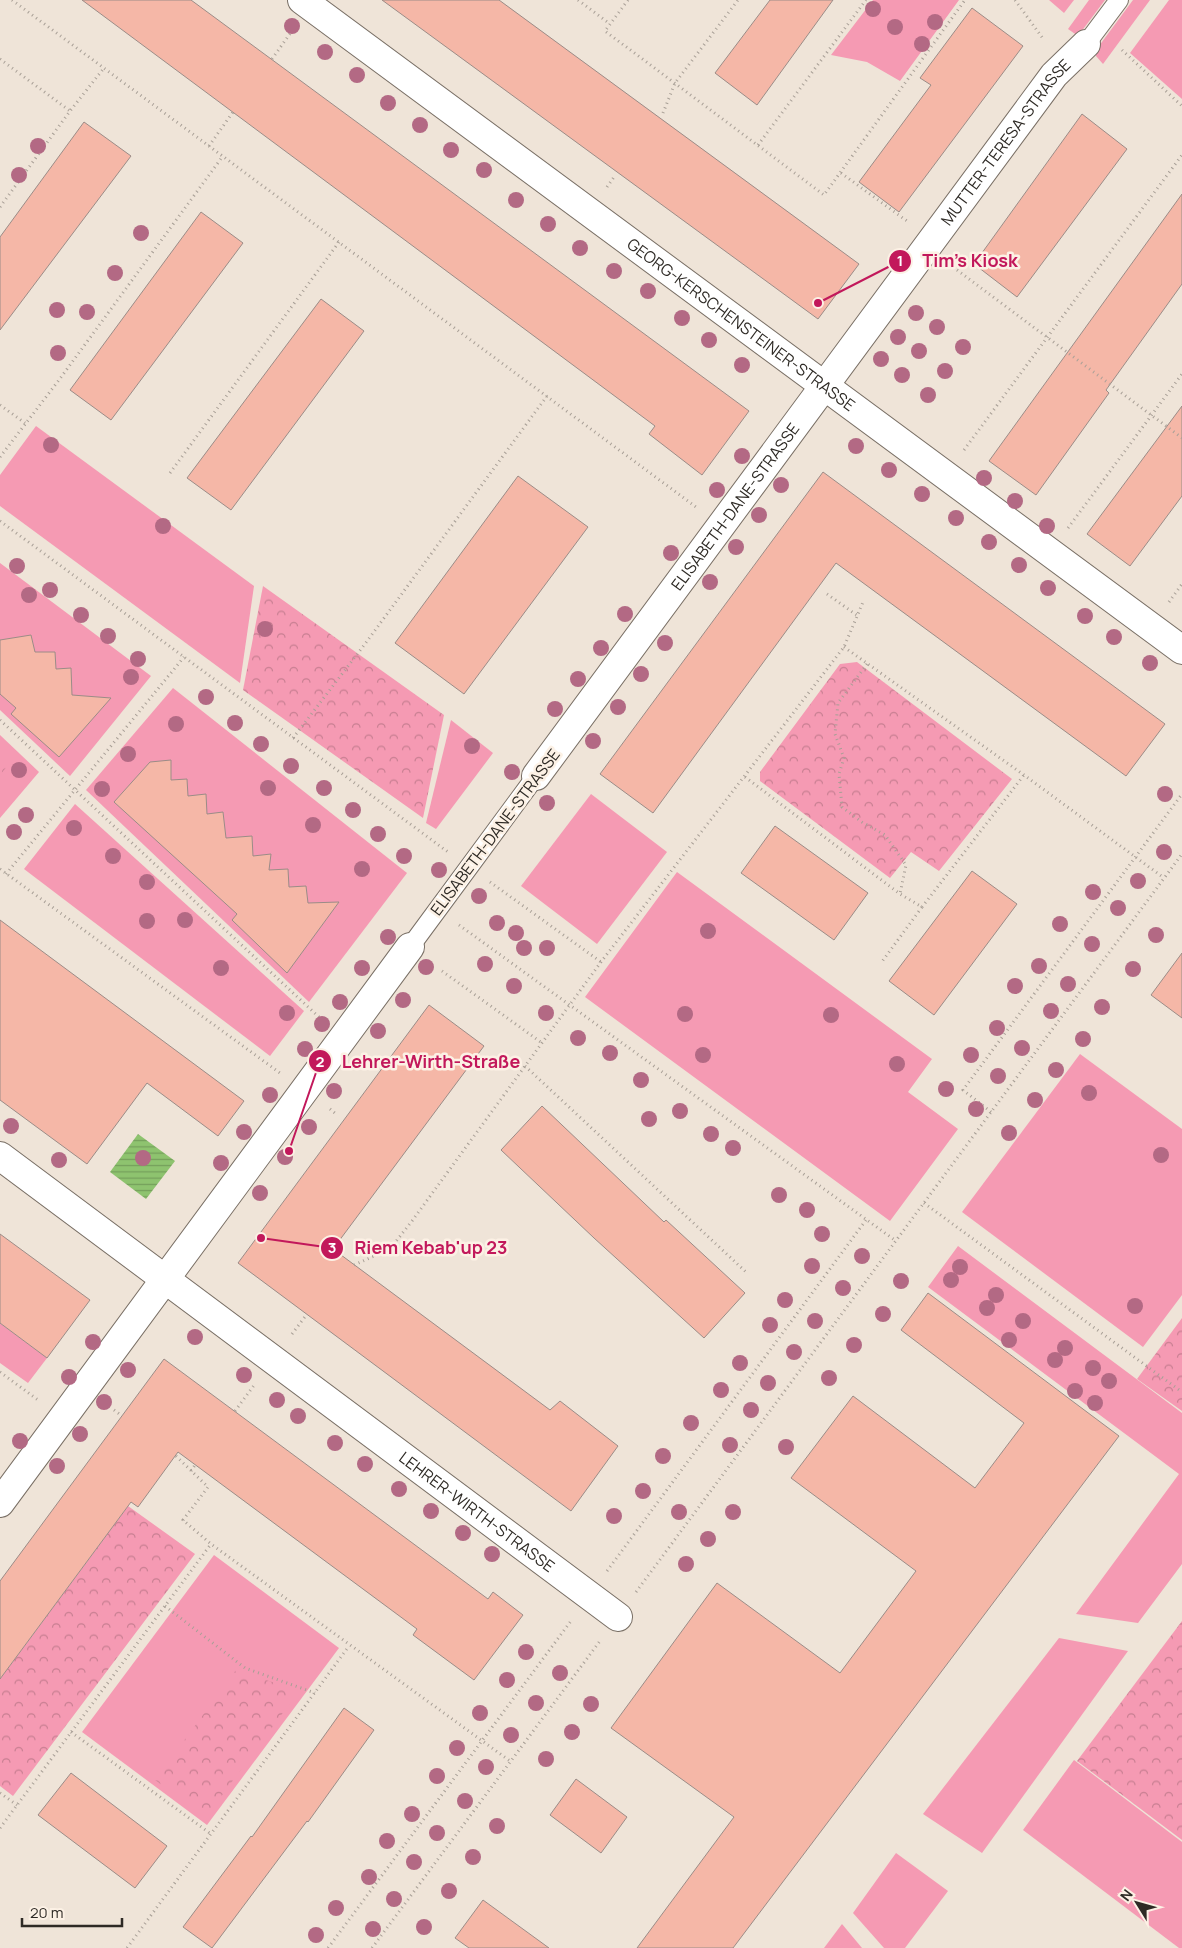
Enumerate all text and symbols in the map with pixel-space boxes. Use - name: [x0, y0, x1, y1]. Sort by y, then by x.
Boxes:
- street label: MUTTER-TERESA-STRASSE: [936, 54, 1075, 230]
- street label: GEORG-KERSCHENSTEINER-STRASSE: [623, 233, 860, 416]
- callout: Tim's Kiosk: [887, 244, 1028, 277]
- text: Tim's Kiosk: [922, 248, 1019, 272]
- text: 1: [897, 250, 903, 271]
- street label: ELISABETH-DANE-STRASSE: [666, 418, 804, 595]
- street label: ELISABETH-DANE-STRASSE: [425, 744, 565, 920]
- callout: Lehrer-Wirth-Straße: [307, 1045, 531, 1078]
- text: Lehrer-Wirth-Straße: [342, 1049, 521, 1073]
- text: 2: [316, 1051, 325, 1072]
- callout: Riem Kebab'up 23: [319, 1231, 517, 1264]
- text: Riem Kebab'up 23: [354, 1235, 508, 1259]
- text: 3: [328, 1237, 336, 1258]
- street label: LEHRER-WIRTH-STRASSE: [395, 1447, 559, 1577]
- north arrow: [1112, 1878, 1162, 1928]
- text: N: [1116, 1885, 1137, 1905]
- scale bar: [22, 1896, 122, 1928]
- text: 20 m: [30, 1902, 63, 1923]

